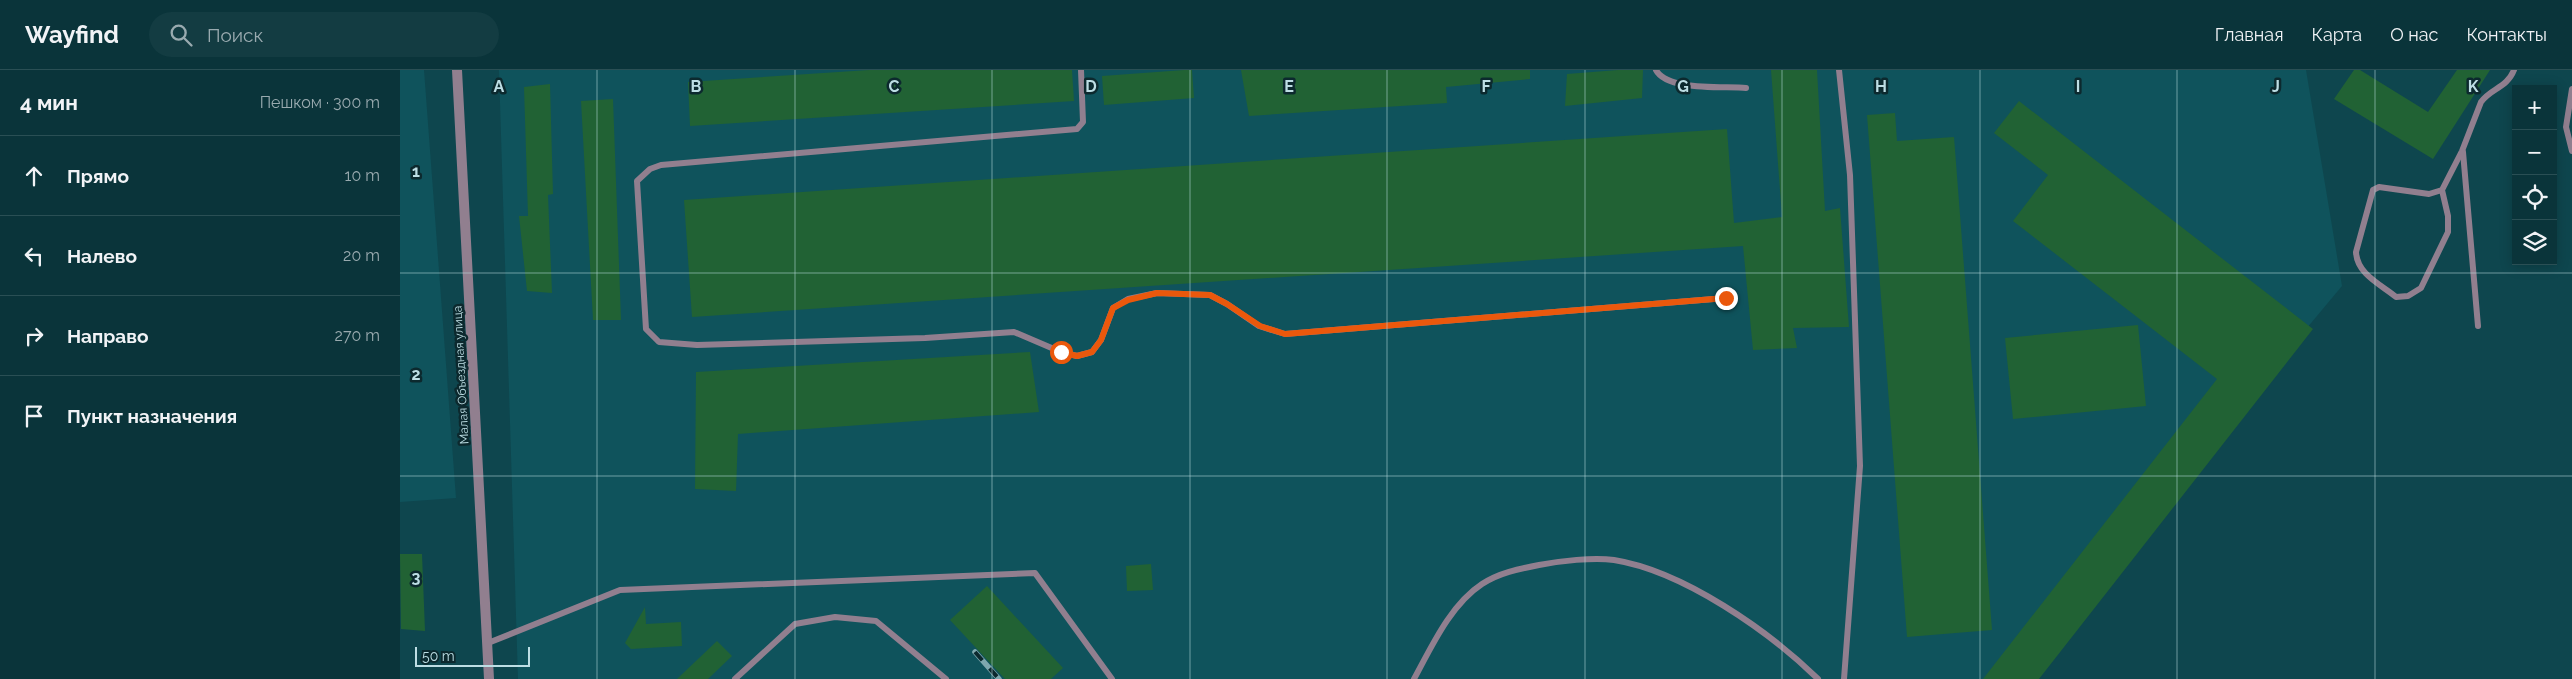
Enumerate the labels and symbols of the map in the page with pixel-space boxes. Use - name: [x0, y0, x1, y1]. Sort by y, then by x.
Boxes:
- text: A: [494, 77, 505, 96]
- text: B: [691, 77, 702, 96]
- text: C: [889, 77, 900, 96]
- text: D: [1085, 77, 1097, 96]
- text: E: [1284, 77, 1294, 96]
- text: F: [1481, 77, 1491, 96]
- text: G: [1677, 77, 1689, 96]
- text: H: [1875, 77, 1887, 96]
- text: I: [2076, 77, 2080, 96]
- text: J: [2272, 77, 2280, 96]
- text: K: [2468, 77, 2479, 96]
- text: 1: [412, 162, 420, 181]
- route end: [1715, 287, 1738, 310]
- street label: Малая Объездная улица: [450, 305, 472, 445]
- route start: [1050, 341, 1073, 364]
- text: 2: [411, 365, 421, 384]
- text: 3: [412, 568, 421, 587]
- scale bar: [415, 644, 530, 667]

